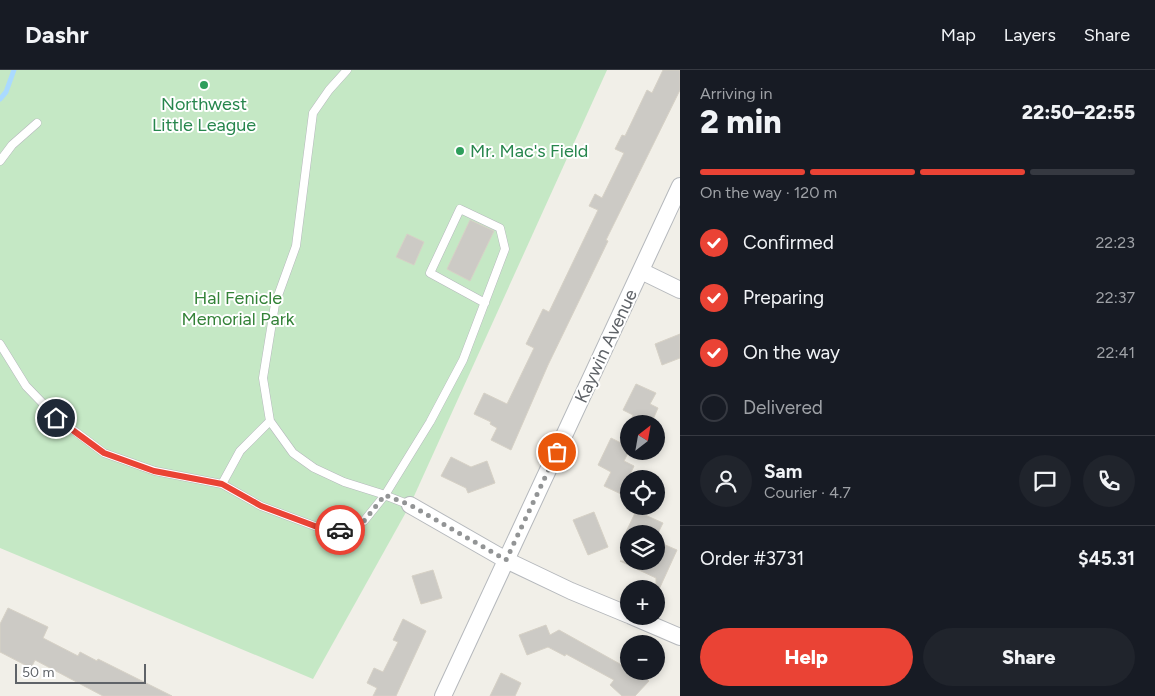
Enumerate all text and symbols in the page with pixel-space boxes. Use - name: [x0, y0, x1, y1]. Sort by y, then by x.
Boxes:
- text: Dashr: [25, 20, 89, 49]
- text: Map: [941, 24, 976, 46]
- text: Layers: [1004, 24, 1056, 46]
- text: Share: [1084, 24, 1130, 46]
- marker: Northwest Little League: [198, 79, 210, 91]
- text: Arriving in: [700, 84, 772, 103]
- place label: Northwest Little League: [152, 93, 256, 136]
- text: 22:50–22:55: [1022, 101, 1135, 124]
- text: 2 min: [700, 103, 782, 141]
- place label: Mr. Mac's Field: [470, 140, 588, 162]
- marker: Mr. Mac's Field: [454, 145, 466, 157]
- text: On the way · 120 m: [700, 183, 837, 202]
- icon: check: [700, 229, 728, 257]
- text: Confirmed: [743, 231, 834, 254]
- text: 22:23: [1095, 233, 1135, 252]
- icon: check: [700, 284, 728, 312]
- street label: Kaywin Avenue: [570, 285, 642, 406]
- text: Preparing: [743, 286, 824, 309]
- park label: Hal Fenicle Memorial Park: [182, 287, 295, 330]
- text: 22:37: [1096, 288, 1135, 307]
- icon: check: [700, 339, 728, 367]
- text: On the way: [743, 341, 840, 364]
- text: 22:41: [1097, 343, 1135, 362]
- text: Delivered: [743, 396, 823, 419]
- pin: [35, 397, 77, 439]
- icon: home: [42, 404, 70, 432]
- north arrow: [620, 415, 665, 460]
- map controls: [620, 415, 665, 680]
- pin: [536, 431, 578, 473]
- icon: bag: [543, 438, 571, 466]
- button: person: [700, 455, 752, 507]
- button: chat: [1019, 455, 1071, 507]
- button: phone: [1083, 455, 1135, 507]
- text: Sam: [764, 460, 802, 483]
- button: locate: [620, 470, 665, 515]
- text: Courier · 4.7: [764, 483, 851, 502]
- courier: [315, 505, 365, 555]
- icon: car: [326, 516, 354, 544]
- button: layers: [620, 525, 665, 570]
- text: Order #3731: [700, 547, 804, 570]
- text: $45.31: [1078, 547, 1135, 570]
- button: +: [620, 580, 665, 625]
- button: Help: [700, 628, 913, 686]
- button: Share: [923, 628, 1135, 686]
- button: −: [620, 635, 665, 680]
- scale bar: [15, 661, 146, 684]
- text: 50 m: [22, 664, 54, 681]

